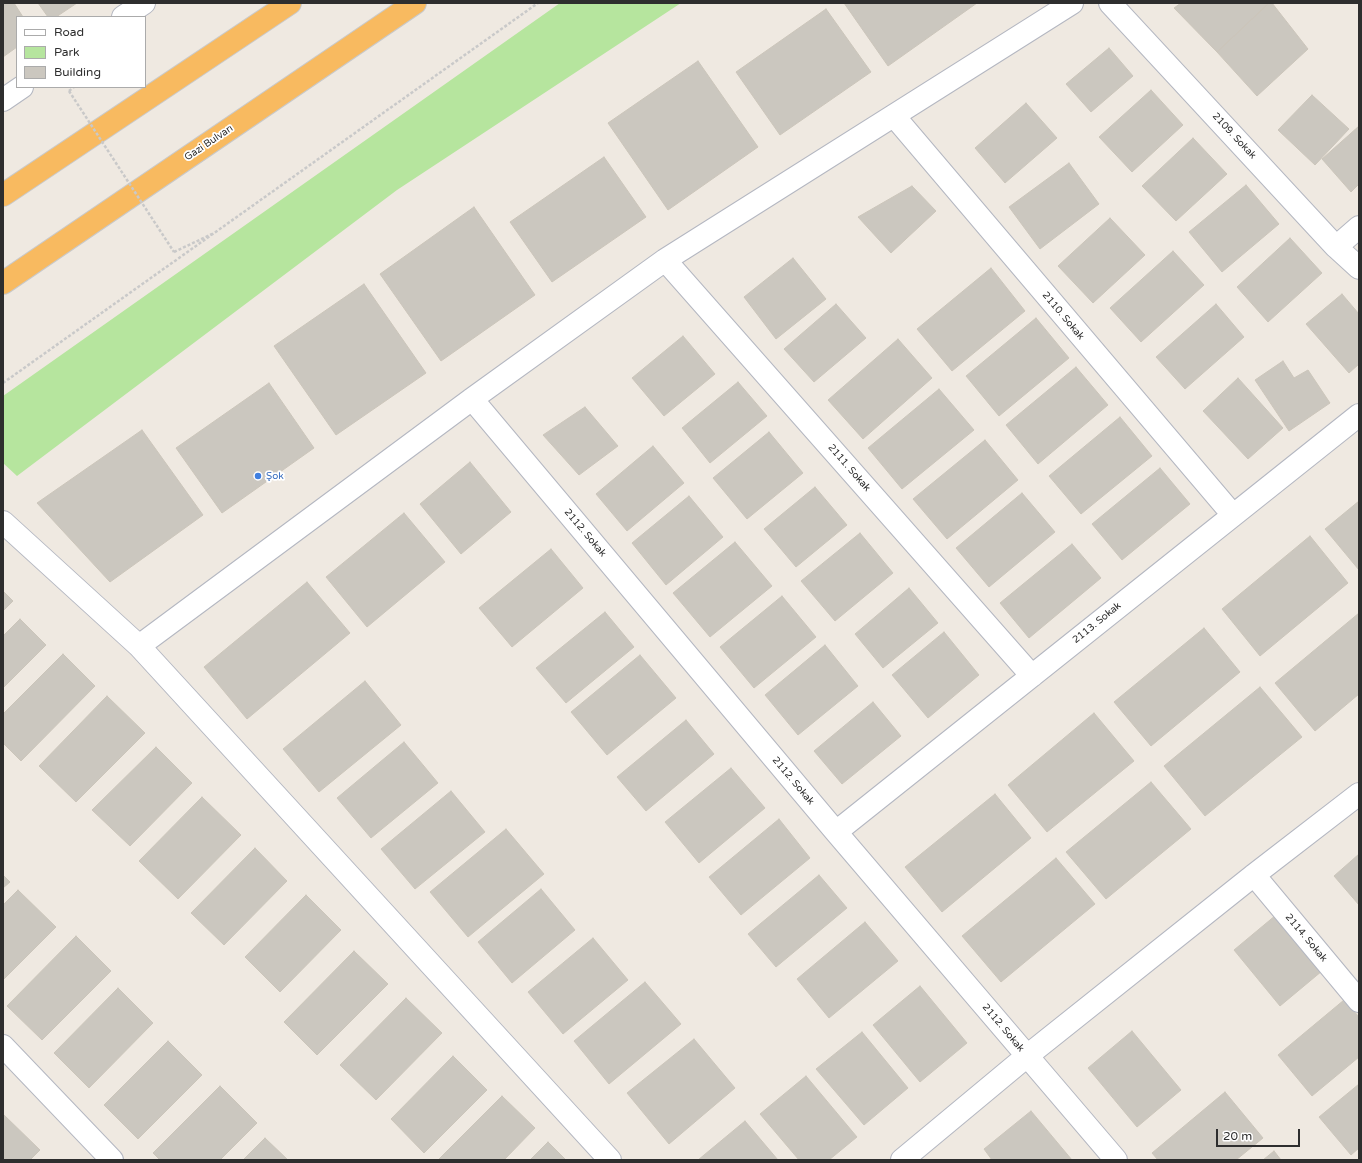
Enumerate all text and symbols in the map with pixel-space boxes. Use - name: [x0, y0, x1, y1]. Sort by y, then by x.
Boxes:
- legend: [16, 16, 146, 88]
- text: Road: [54, 25, 84, 39]
- text: Park: [54, 45, 80, 59]
- text: Building: [54, 65, 101, 79]
- street label: 2109. Sokak: [1209, 110, 1259, 162]
- street label: Gazi Bulvarı: [182, 122, 236, 164]
- street label: 2110. Sokak: [1039, 290, 1087, 342]
- street label: 2111. Sokak: [825, 442, 873, 494]
- place label: Şok: [266, 470, 284, 482]
- marker: Şok: [253, 471, 263, 481]
- street label: 2112. Sokak: [561, 507, 609, 559]
- street label: 2113. Sokak: [1070, 600, 1124, 646]
- street label: 2112. Sokak: [769, 755, 817, 807]
- street label: 2114. Sokak: [1282, 912, 1330, 964]
- street label: 2112. Sokak: [979, 1002, 1027, 1054]
- scale bar: [1218, 1121, 1302, 1147]
- text: 20 m: [1223, 1129, 1252, 1143]

